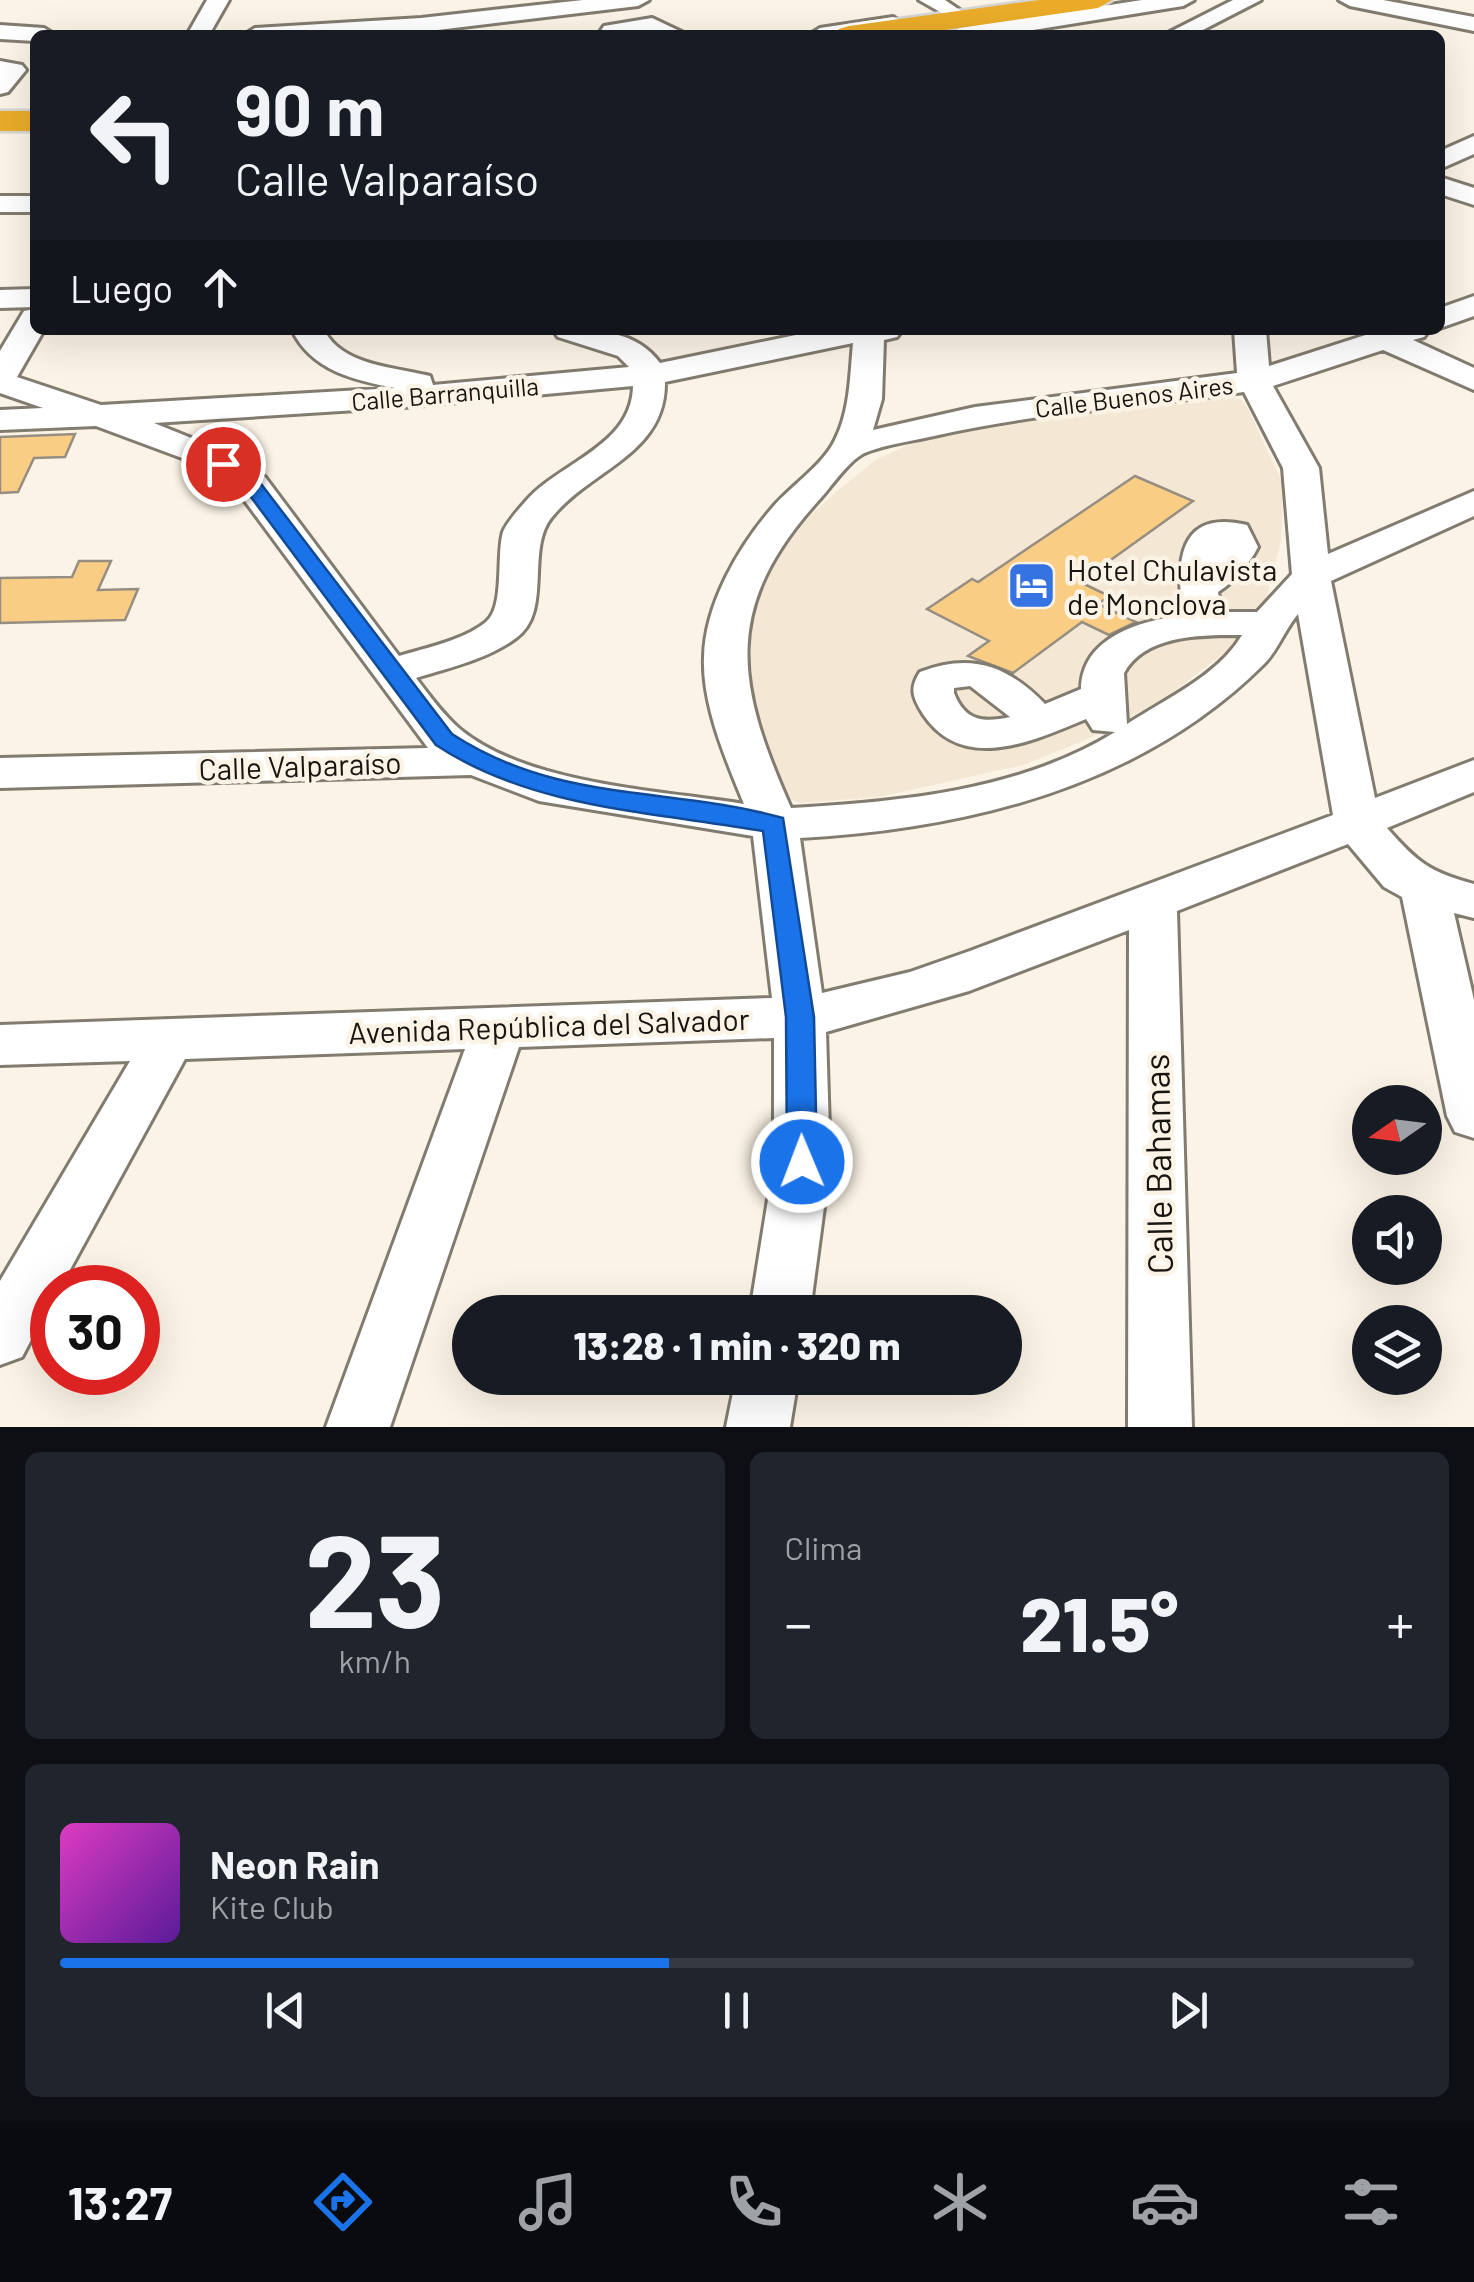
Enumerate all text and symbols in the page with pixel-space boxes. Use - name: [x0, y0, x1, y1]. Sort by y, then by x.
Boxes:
- text: 90 m: [235, 66, 385, 150]
- icon: left: [70, 70, 200, 200]
- text: Calle Valparaíso: [235, 151, 539, 205]
- icon: ahead: [193, 260, 248, 315]
- text: Luego: [70, 265, 173, 311]
- street label: Calle Buenos Aires: [1033, 369, 1235, 423]
- street label: Calle Barranquilla: [350, 370, 540, 416]
- pin: [181, 422, 266, 507]
- icon: arrive: [196, 437, 251, 492]
- place label: Hotel Chulavista de Monclova: [1067, 551, 1277, 621]
- hotel icon: Hotel Chulavista de Monclova: [1006, 560, 1058, 612]
- street label: Calle Valparaíso: [198, 743, 402, 787]
- street label: Avenida República del Salvador: [348, 1000, 750, 1050]
- street label: Calle Bahamas: [1134, 1053, 1180, 1275]
- north arrow: [1352, 1085, 1442, 1175]
- map controls: [1352, 1085, 1442, 1395]
- position arrow: [750, 1110, 854, 1214]
- button: sound: [1352, 1195, 1442, 1285]
- speed limit sign: 30: [30, 1265, 160, 1395]
- button: layers: [1352, 1305, 1442, 1395]
- text: 13:28 · 1 min · 320 m: [573, 1322, 901, 1368]
- text: 23: [304, 1498, 445, 1654]
- text: Clima: [785, 1528, 862, 1566]
- text: 21.5°: [1020, 1577, 1178, 1667]
- text: −: [785, 1589, 812, 1655]
- text: +: [1386, 1589, 1414, 1655]
- text: km/h: [339, 1641, 411, 1679]
- text: Neon Rain: [210, 1841, 379, 1887]
- text: Kite Club: [210, 1887, 334, 1925]
- icon: previous: [258, 1983, 313, 2038]
- icon: pause: [709, 1983, 764, 2038]
- icon: next: [1161, 1983, 1216, 2038]
- icon: directions: [308, 2167, 378, 2237]
- icon: music: [513, 2167, 583, 2237]
- icon: phone: [719, 2167, 789, 2237]
- icon: climate: [925, 2167, 995, 2237]
- icon: car: [1130, 2167, 1200, 2237]
- icon: filters: [1336, 2167, 1406, 2237]
- text: 13:27: [68, 2175, 172, 2229]

